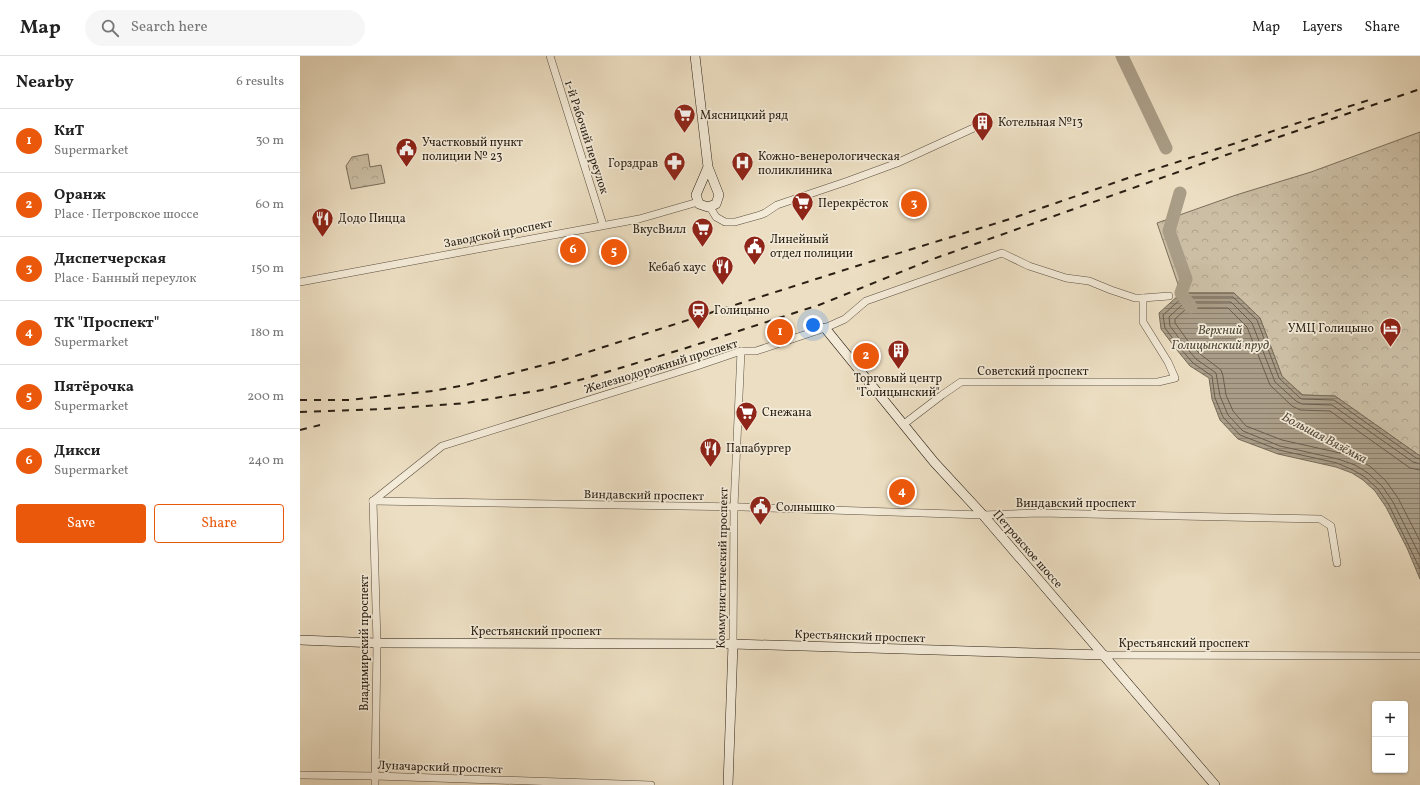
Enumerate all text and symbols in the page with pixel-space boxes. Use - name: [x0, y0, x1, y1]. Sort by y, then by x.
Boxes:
- search box: [85, 10, 365, 46]
- text: Map: [20, 15, 61, 41]
- icon: search: [99, 17, 121, 39]
- text: Search here: [131, 17, 208, 38]
- text: Map: [1252, 18, 1280, 37]
- text: Layers: [1302, 18, 1342, 37]
- text: Share: [1364, 18, 1400, 37]
- text: Nearby: [16, 71, 74, 94]
- text: 6 results: [236, 73, 284, 91]
- street label: 1-й Рабочий переулок: [560, 78, 612, 197]
- supermarket icon: Мясницкий ряд: [672, 102, 698, 135]
- place label: Мясницкий ряд: [700, 108, 788, 124]
- building icon: Котельная №13: [970, 109, 996, 142]
- place label: Котельная №13: [998, 115, 1083, 131]
- text: КиТ: [54, 121, 84, 142]
- text: 1: [26, 132, 32, 150]
- text: 30 m: [256, 132, 284, 150]
- place label: Участковый пункт полиции № 23: [422, 135, 523, 165]
- public building icon: Участковый пункт полиции № 23: [393, 136, 419, 169]
- text: Supermarket: [54, 142, 129, 160]
- place label: Кожно-венерологическая поликлиника: [758, 149, 900, 179]
- pharmacy icon: Горздрав: [661, 150, 687, 183]
- hospital icon: Кожно-венерологическая поликлиника: [729, 150, 755, 183]
- place label: Горздрав: [608, 156, 658, 172]
- text: Оранж: [54, 185, 106, 206]
- pin: 3: [901, 189, 927, 219]
- supermarket icon: Перекрёсток: [789, 190, 815, 223]
- text: 2: [26, 196, 32, 214]
- text: 60 m: [256, 196, 284, 214]
- place label: Перекрёсток: [818, 196, 889, 212]
- restaurant icon: Додо Пицца: [309, 205, 335, 238]
- text: Place · Петровское шоссе: [54, 206, 199, 224]
- place label: Додо Пицца: [338, 211, 406, 227]
- street label: Заводской проспект: [442, 216, 554, 252]
- supermarket icon: ВкусВилл: [689, 216, 715, 249]
- place label: ВкусВилл: [633, 222, 686, 238]
- place label: Линейный отдел полиции: [770, 232, 853, 262]
- public building icon: Линейный отдел полиции: [742, 233, 768, 266]
- pin: 6: [560, 235, 586, 265]
- pin: 5: [601, 237, 627, 267]
- text: Диспетчерская: [54, 249, 166, 270]
- restaurant icon: Кебаб хаус: [709, 254, 735, 287]
- text: 3: [26, 260, 32, 278]
- text: 150 m: [251, 260, 284, 278]
- place label: Кебаб хаус: [648, 260, 706, 276]
- text: Place · Банный переулок: [54, 270, 196, 288]
- station icon: Голицыно: [686, 297, 712, 330]
- place label: Голицыно: [714, 303, 770, 319]
- text: ТК "Проспект": [54, 313, 159, 334]
- your location: [803, 315, 823, 335]
- hotel icon: УМЦ Голицыно: [1377, 315, 1403, 348]
- pin: 1: [767, 317, 793, 347]
- place label: УМЦ Голицыно: [1288, 321, 1374, 337]
- water label: Верхний Голицынский пруд: [1171, 322, 1269, 355]
- text: 4: [25, 324, 33, 342]
- text: 180 m: [250, 324, 284, 342]
- text: Supermarket: [54, 334, 129, 352]
- street label: Железнодорожный проспект: [582, 336, 740, 398]
- building icon: Торговый центр "Голицынский": [885, 338, 911, 371]
- pin: 2: [853, 341, 879, 371]
- street label: Советский проспект: [977, 364, 1089, 380]
- place label: Торговый центр "Голицынский": [854, 371, 942, 401]
- text: Пятёрочка: [54, 377, 134, 398]
- text: 5: [26, 388, 32, 406]
- text: 200 m: [247, 388, 284, 406]
- text: Supermarket: [54, 398, 129, 416]
- supermarket icon: Снежана: [734, 399, 760, 432]
- place label: Снежана: [762, 405, 812, 421]
- water label: Большая Вязёмка: [1278, 409, 1370, 469]
- restaurant icon: Папабургер: [697, 435, 723, 468]
- text: Дикси: [54, 441, 100, 462]
- place label: Папабургер: [726, 441, 791, 457]
- text: 6: [25, 452, 33, 470]
- text: 240 m: [248, 452, 284, 470]
- text: Supermarket: [54, 462, 129, 480]
- pin: 4: [889, 477, 915, 507]
- street label: Виндавский проспект: [584, 487, 704, 505]
- street label: Коммунистический проспект: [714, 487, 732, 649]
- public building icon: Солнышко: [747, 494, 773, 527]
- street label: Виндавский проспект: [1016, 496, 1136, 512]
- place label: Солнышко: [776, 500, 835, 516]
- button: Save: [16, 504, 146, 543]
- button: Share: [154, 504, 284, 543]
- street label: Петровское шоссе: [989, 507, 1066, 592]
- street label: Владимирский проспект: [357, 575, 373, 711]
- street label: Крестьянский проспект: [470, 624, 602, 640]
- street label: Крестьянский проспект: [794, 627, 926, 647]
- street label: Крестьянский проспект: [1118, 636, 1250, 652]
- map controls: [1372, 701, 1408, 773]
- button: +: [1372, 701, 1408, 737]
- button: −: [1372, 737, 1408, 773]
- street label: Луначарский проспект: [377, 758, 503, 778]

